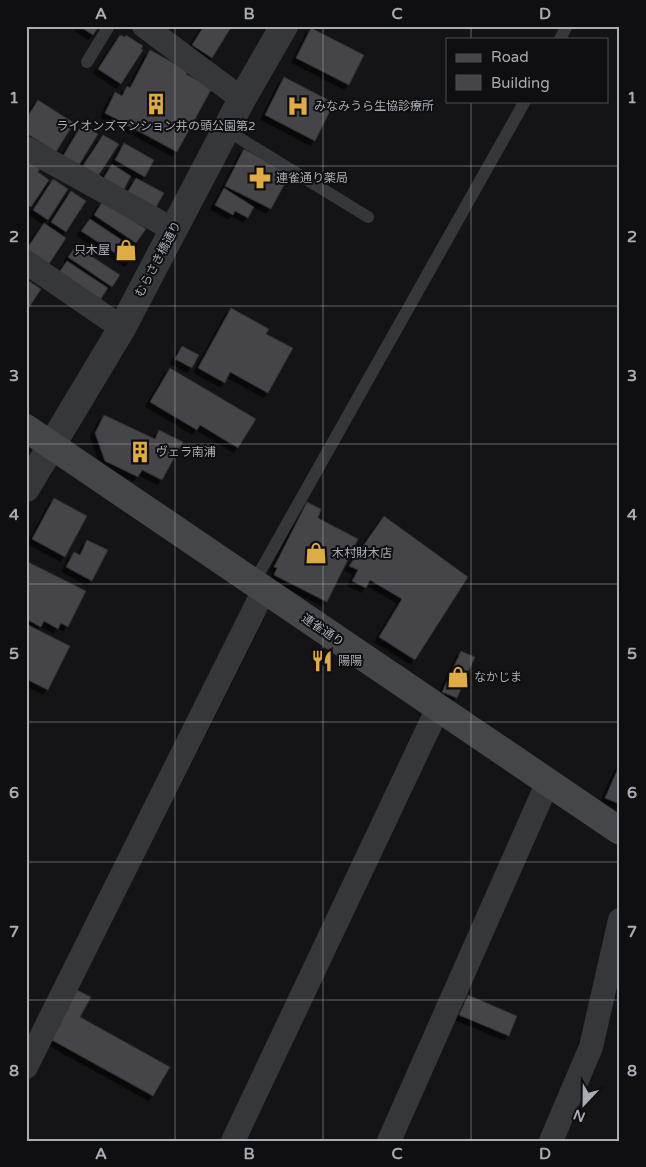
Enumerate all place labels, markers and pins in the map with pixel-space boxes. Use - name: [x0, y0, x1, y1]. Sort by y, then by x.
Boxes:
- building icon: ライオンズマンション井の頭公園第2: [143, 91, 169, 117]
- hospital icon: みなみうら生協診療所: [285, 93, 311, 119]
- place label: みなみうら生協診療所: [314, 99, 434, 113]
- place label: ライオンズマンション井の頭公園第2: [56, 119, 256, 133]
- pharmacy icon: 連雀通り薬局: [247, 165, 273, 191]
- place label: 連雀通り薬局: [276, 171, 348, 185]
- shop icon: 只木屋: [113, 237, 139, 263]
- place label: 只木屋: [74, 243, 110, 257]
- building icon: ヴェラ南浦: [127, 439, 153, 465]
- place label: ヴェラ南浦: [156, 445, 216, 459]
- shop icon: 木村財木店: [303, 540, 329, 566]
- place label: 木村財木店: [332, 546, 392, 560]
- restaurant icon: 陽陽: [309, 648, 335, 674]
- place label: 陽陽: [338, 654, 362, 668]
- shop icon: なかじま: [445, 664, 471, 690]
- place label: なかじま: [474, 670, 522, 684]

